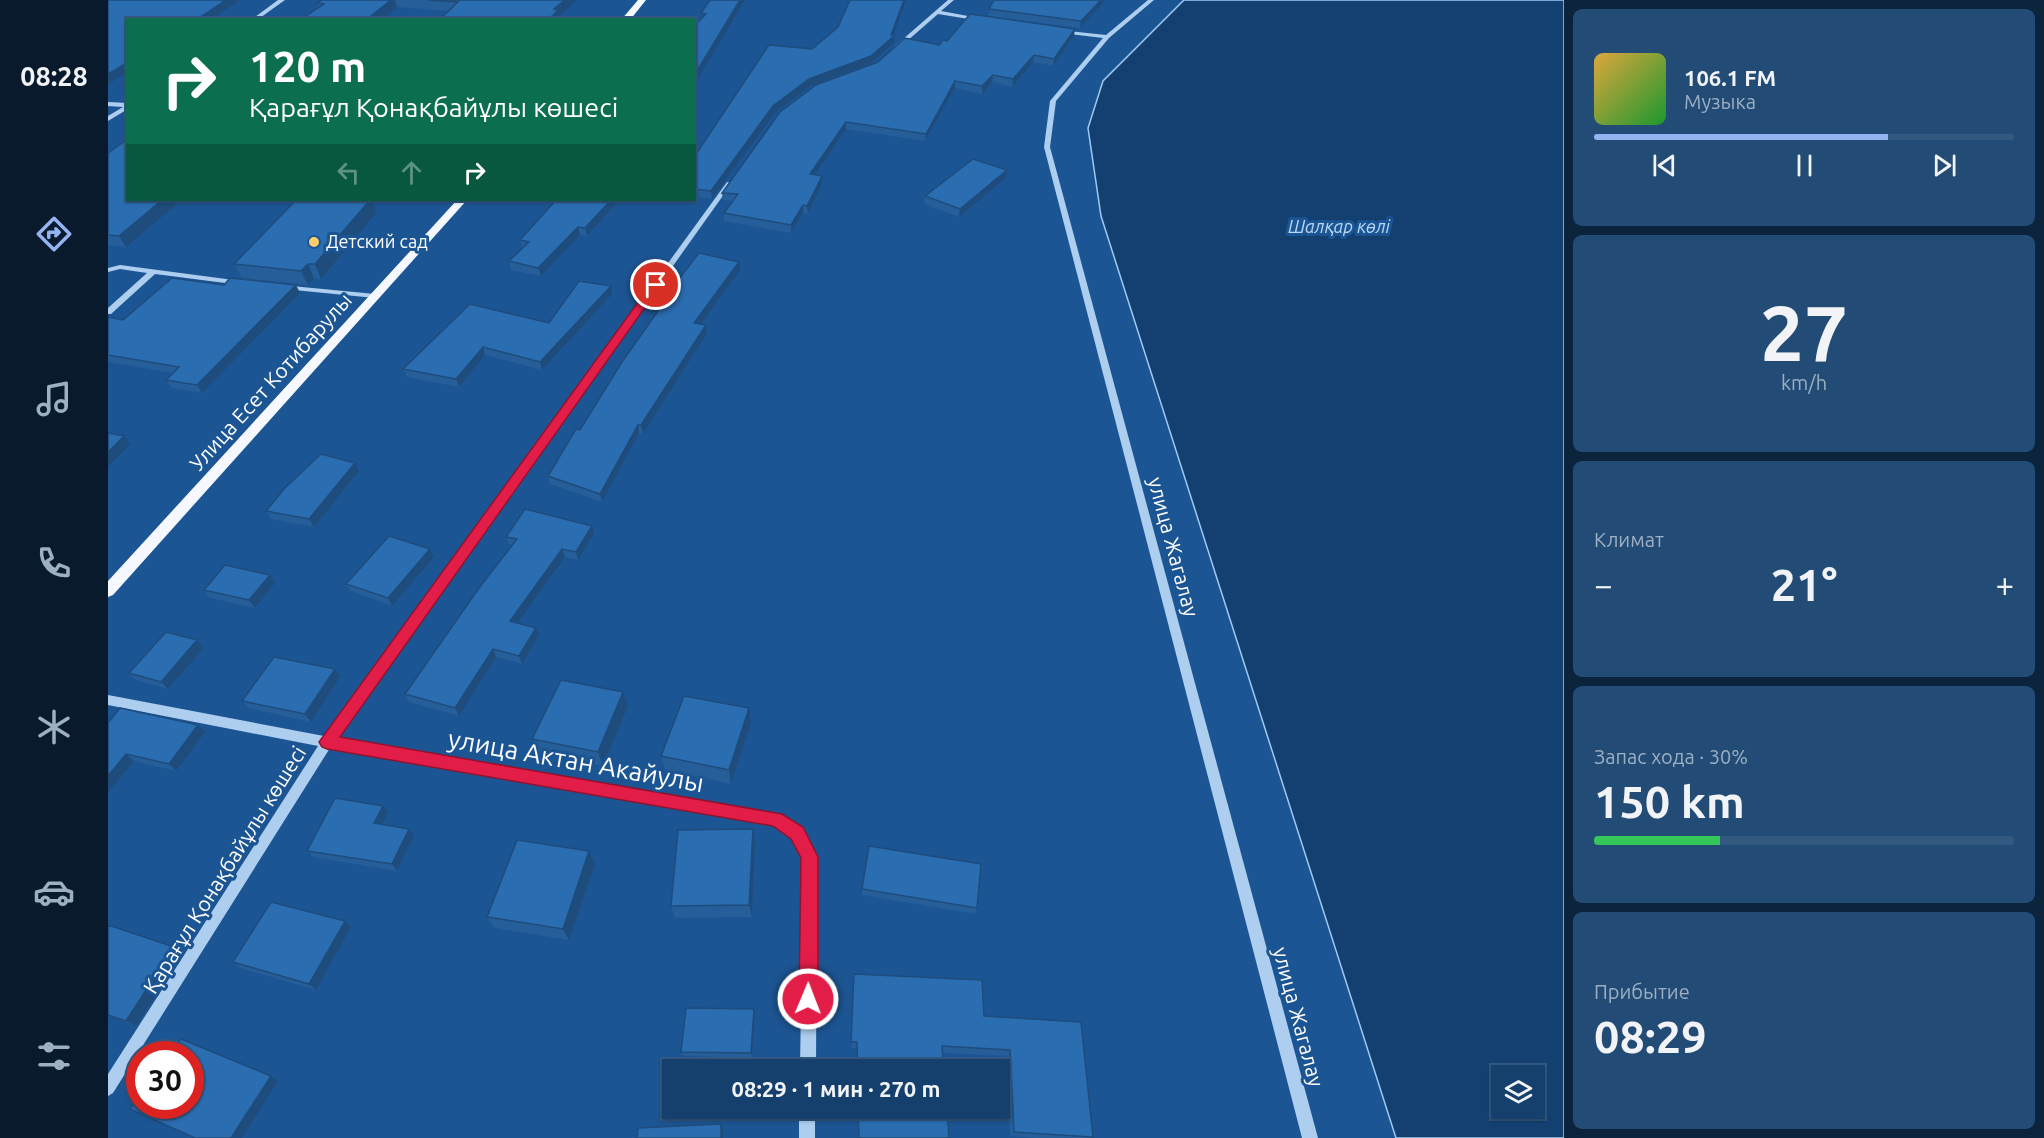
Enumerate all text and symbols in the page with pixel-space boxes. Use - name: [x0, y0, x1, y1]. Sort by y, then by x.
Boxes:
- icon: right: [150, 42, 228, 120]
- text: 120 m: [249, 43, 366, 90]
- text: 08:28: [20, 61, 88, 91]
- text: 106.1 FM: [1684, 65, 1776, 90]
- text: Музыка: [1684, 90, 1756, 113]
- text: Қарағұл Қонақбайұлы көшесі: [249, 92, 618, 122]
- icon: previous: [1648, 149, 1681, 182]
- icon: pause: [1788, 149, 1821, 182]
- icon: next: [1928, 149, 1961, 182]
- icon: left: [332, 156, 365, 189]
- icon: ahead: [395, 156, 428, 189]
- icon: right: [458, 156, 491, 189]
- icon: directions: [33, 213, 75, 255]
- water label: Шалқар көлі: [1288, 216, 1391, 236]
- place label: Детский сад: [326, 231, 428, 251]
- marker: Детский сад: [307, 235, 321, 249]
- pin: [630, 259, 681, 310]
- icon: arrive: [639, 268, 672, 301]
- street label: Улица Есет Котибарулы: [184, 288, 356, 475]
- text: 27: [1760, 288, 1848, 376]
- text: km/h: [1781, 371, 1827, 394]
- icon: music: [33, 378, 75, 420]
- street label: улица Жагалау: [1144, 474, 1204, 619]
- text: Климат: [1594, 528, 1664, 551]
- icon: phone: [33, 542, 75, 584]
- text: 21°: [1771, 559, 1837, 610]
- text: −: [1594, 566, 1613, 603]
- text: +: [1995, 566, 2014, 603]
- icon: climate: [33, 706, 75, 748]
- street label: улица Актан Акайулы: [446, 724, 706, 797]
- street label: Қарағұл Қонақбайұлы көшесі: [138, 741, 310, 998]
- text: Запас хода · 30%: [1594, 745, 1748, 768]
- text: 150 km: [1594, 776, 1745, 827]
- icon: car: [33, 871, 75, 913]
- street label: улица Жагалау: [1269, 944, 1329, 1089]
- position arrow: [776, 967, 840, 1031]
- text: Прибытие: [1594, 980, 1690, 1003]
- text: 08:29: [1594, 1011, 1707, 1062]
- icon: filters: [33, 1035, 75, 1077]
- speed limit sign: 30: [126, 1041, 204, 1119]
- map controls: [1491, 1065, 1545, 1119]
- button: layers: [1491, 1065, 1545, 1119]
- text: 08:29 · 1 мин · 270 m: [732, 1076, 940, 1101]

